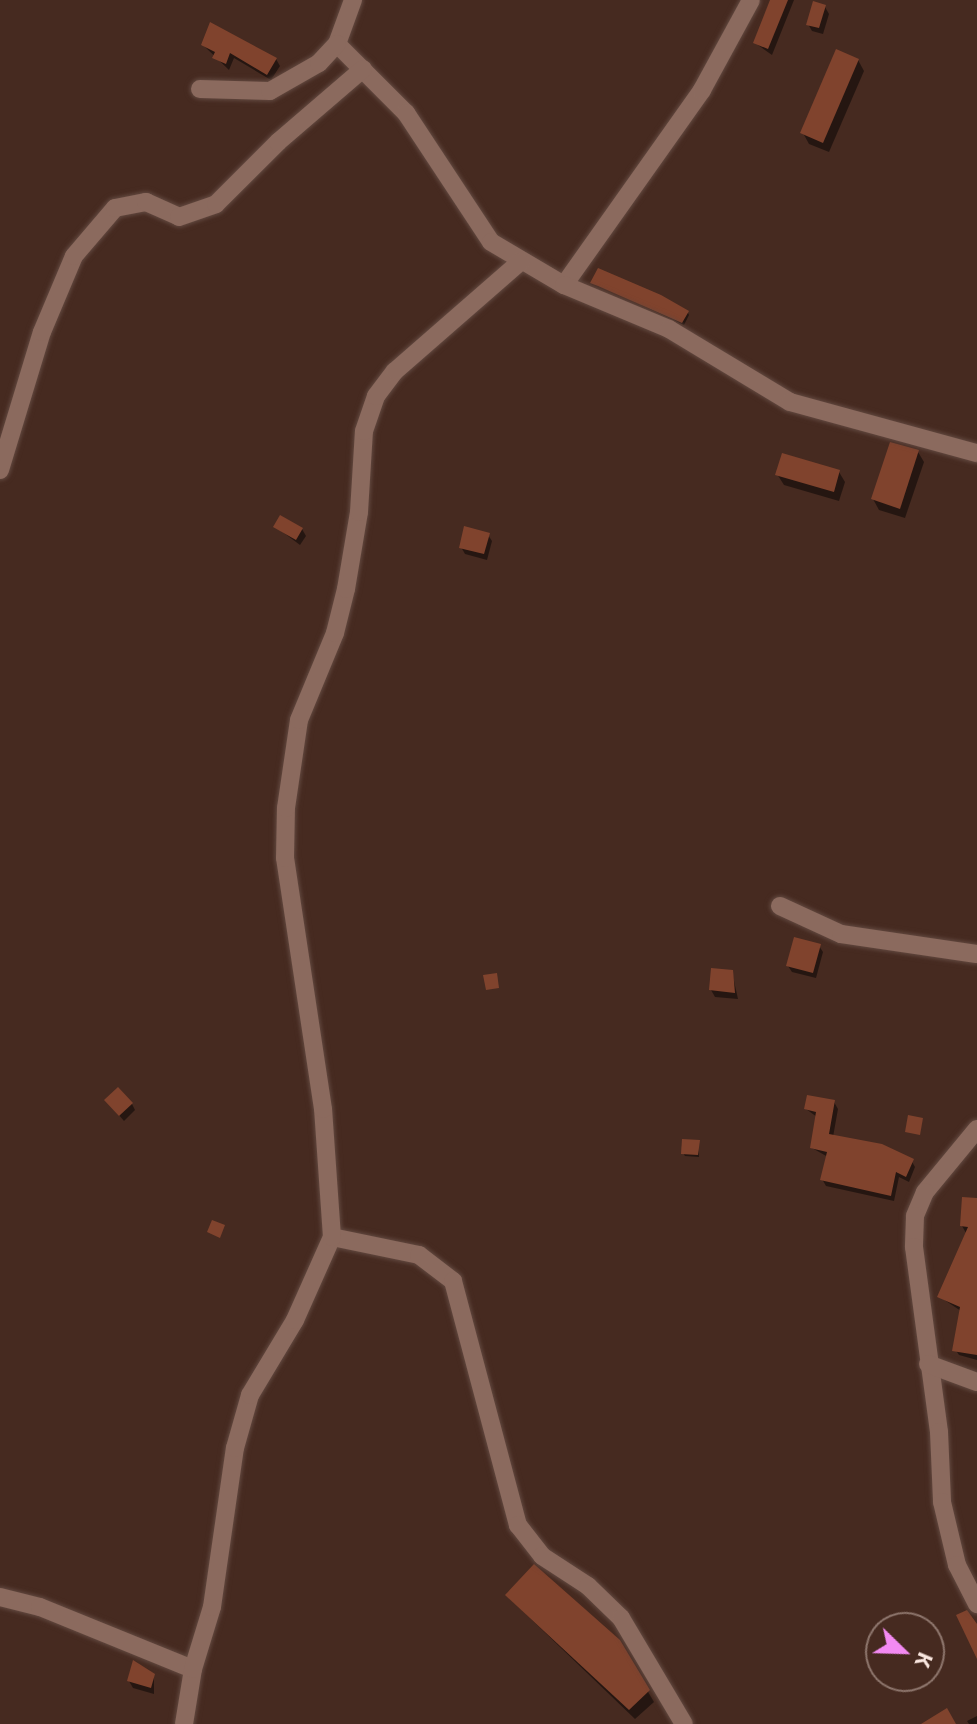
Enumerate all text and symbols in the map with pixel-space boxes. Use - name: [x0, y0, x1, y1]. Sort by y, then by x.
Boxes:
- north arrow: [865, 1612, 945, 1692]
- text: K: [911, 1649, 940, 1672]

